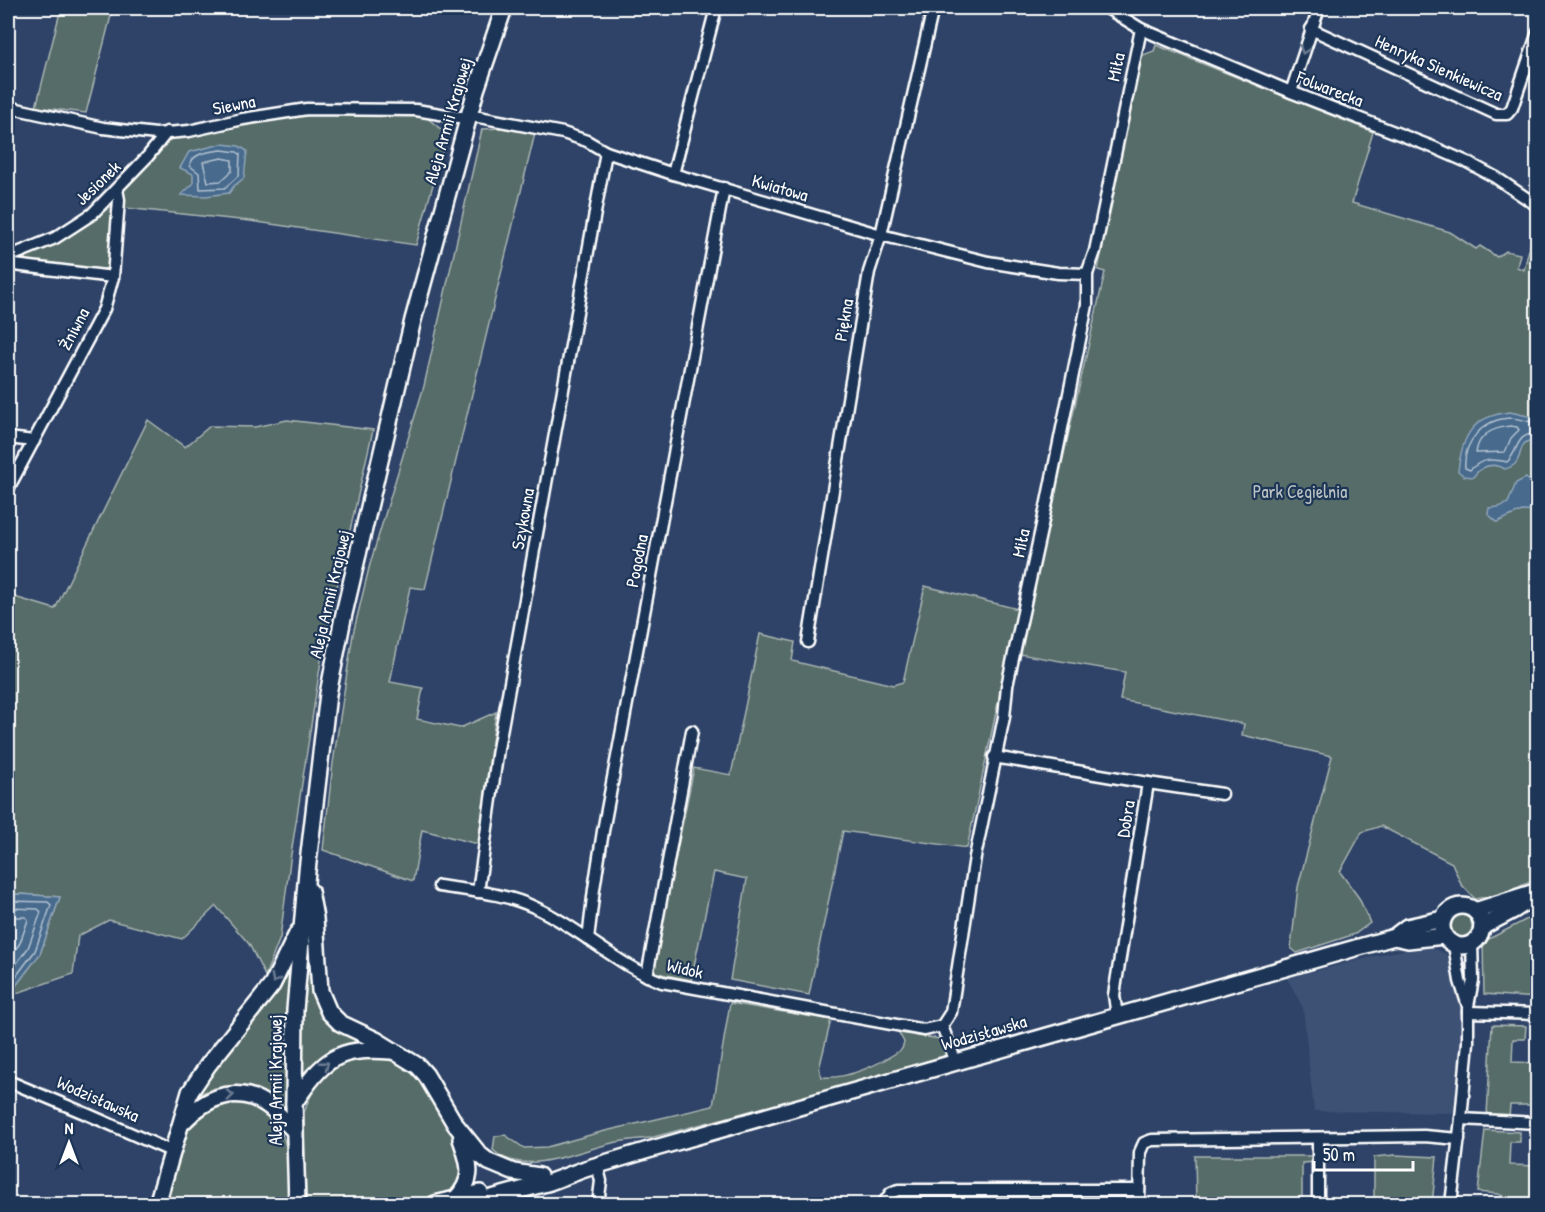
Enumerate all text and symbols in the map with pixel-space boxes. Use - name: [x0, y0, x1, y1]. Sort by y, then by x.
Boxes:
- street label: Henryka Sienkiewicza: [1371, 28, 1507, 107]
- one-way arrow: [1299, 44, 1312, 55]
- street label: Miła: [1100, 50, 1131, 84]
- street label: Aleja Armii Krajowej: [417, 54, 478, 187]
- street label: Folwarecka: [1292, 64, 1367, 113]
- street label: Siewna: [210, 88, 257, 121]
- street label: Jesionek: [69, 154, 126, 211]
- street label: Kwiatowa: [749, 168, 811, 207]
- street label: Piękna: [828, 297, 859, 343]
- street label: Żniwna: [52, 303, 95, 354]
- park label: Park Cegielnia: [1253, 479, 1347, 504]
- street label: Szykowna: [505, 486, 540, 552]
- street label: Miła: [1005, 526, 1036, 560]
- street label: Aleja Armii Krajowej: [303, 527, 356, 660]
- street label: Pogodna: [619, 532, 654, 589]
- street label: Dobra: [1110, 799, 1141, 839]
- street label: Widok: [664, 952, 706, 985]
- one-way arrow: [271, 973, 282, 983]
- street label: Wodzisławska: [938, 1008, 1029, 1057]
- street label: Aleja Armii Krajowej: [263, 1015, 288, 1145]
- one-way arrow: [318, 1061, 329, 1072]
- street label: Wodzisławska: [53, 1069, 143, 1128]
- one-way arrow: [225, 1089, 234, 1102]
- north arrow: [39, 1113, 99, 1173]
- text: N: [65, 1117, 74, 1139]
- scale bar: [1314, 1134, 1413, 1172]
- text: 50 m: [1323, 1142, 1355, 1167]

